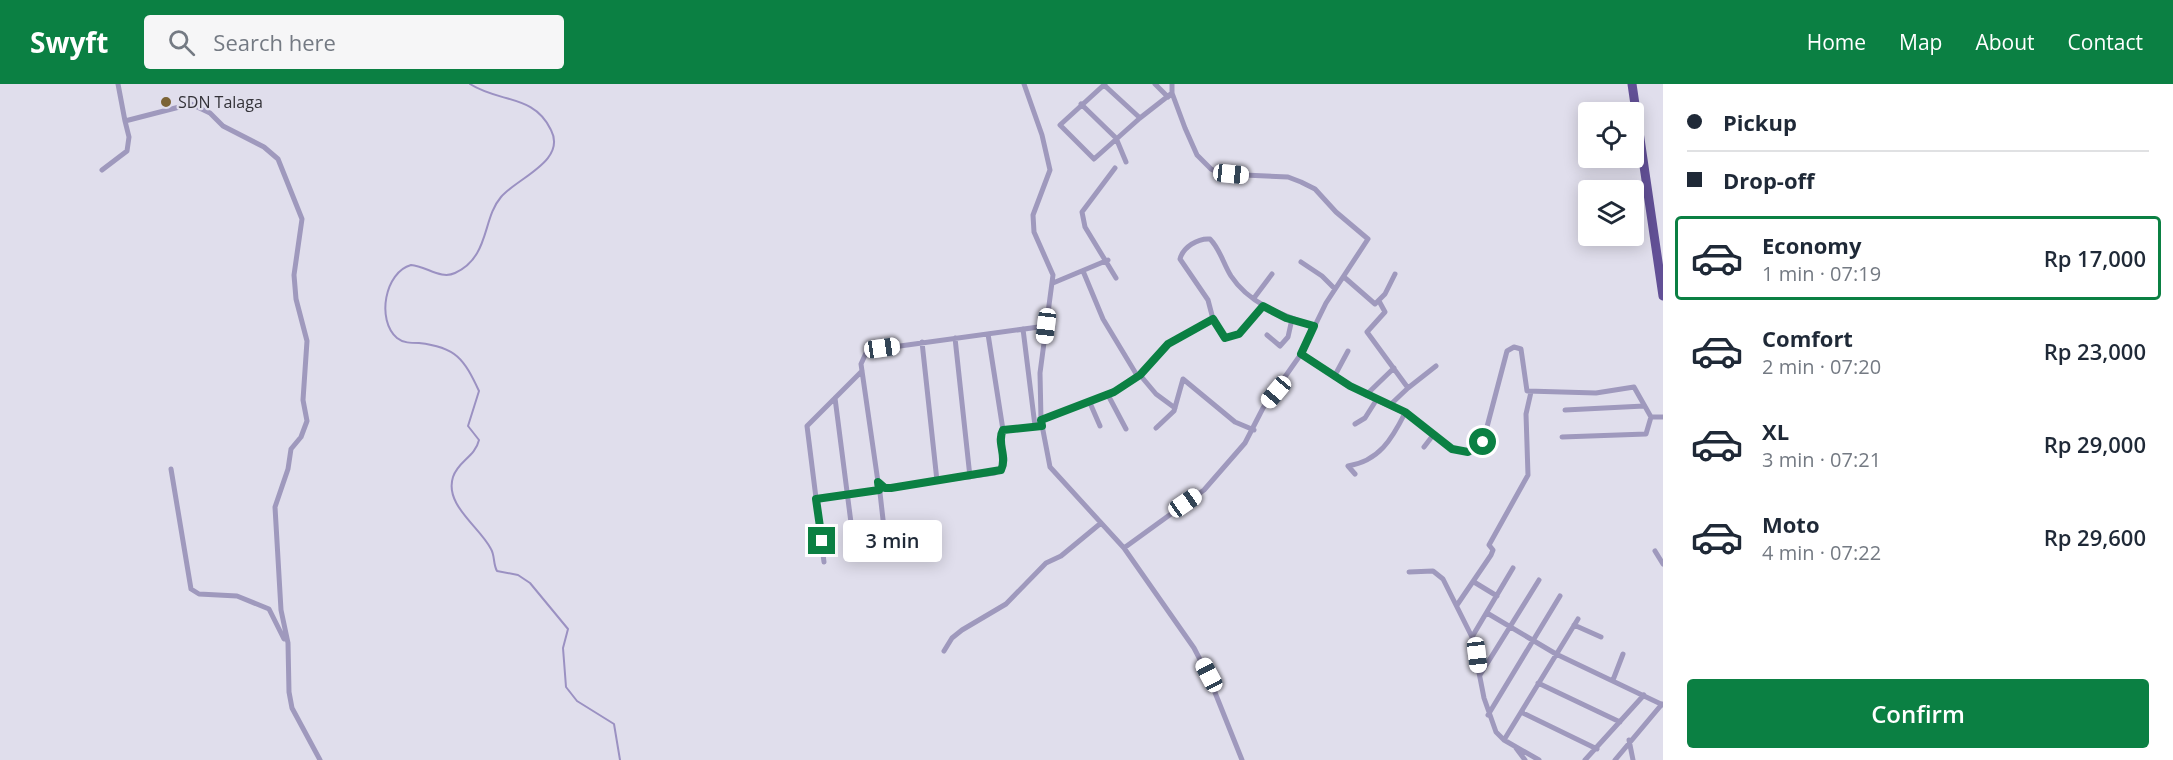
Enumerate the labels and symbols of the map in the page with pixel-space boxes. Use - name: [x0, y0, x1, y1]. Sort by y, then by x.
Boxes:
- place label: SDN Talaga: [178, 91, 263, 113]
- marker: SDN Talaga: [159, 95, 173, 109]
- car: [1212, 163, 1250, 185]
- car: [1035, 307, 1057, 345]
- car: [863, 337, 901, 359]
- car: [1258, 372, 1294, 412]
- route start: [1469, 428, 1496, 455]
- car: [1165, 485, 1205, 521]
- callout: 3 min: [843, 520, 942, 562]
- route end: [808, 527, 835, 554]
- car: [1466, 636, 1488, 674]
- car: [1193, 655, 1225, 695]

